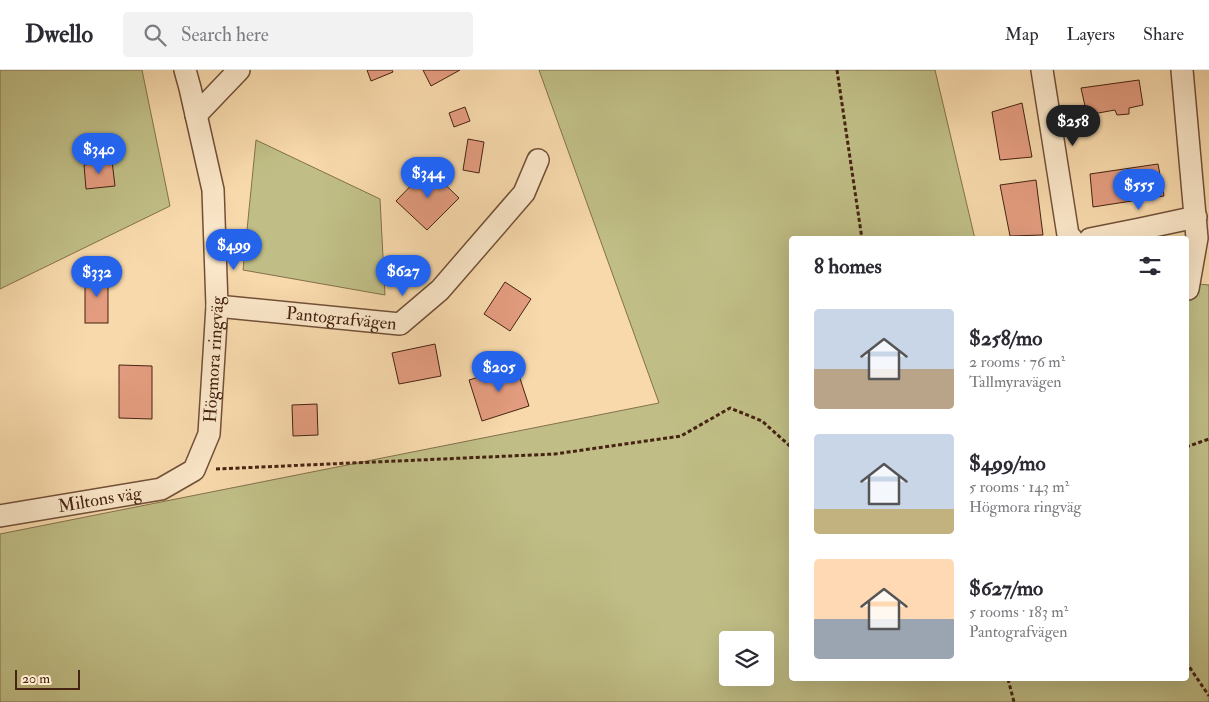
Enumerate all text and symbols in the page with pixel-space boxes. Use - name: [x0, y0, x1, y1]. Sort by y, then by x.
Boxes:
- search box: [123, 12, 473, 57]
- text: Dwello: [25, 19, 93, 50]
- icon: search: [141, 21, 169, 49]
- text: Search here: [181, 23, 269, 47]
- text: Map: [1005, 23, 1039, 46]
- text: Layers: [1067, 23, 1115, 46]
- text: Share: [1143, 23, 1184, 46]
- pin: $258: [1043, 104, 1103, 147]
- text: $258: [1057, 111, 1089, 131]
- pin: $340: [69, 132, 129, 175]
- text: $340: [83, 139, 115, 159]
- pin: $344: [398, 156, 458, 199]
- text: $344: [412, 163, 444, 183]
- pin: $555: [1109, 168, 1169, 211]
- text: $555: [1124, 175, 1154, 195]
- pin: $499: [204, 228, 264, 271]
- text: $499: [217, 235, 251, 255]
- icon: filters: [1136, 252, 1164, 280]
- text: 8 homes: [814, 253, 882, 280]
- pin: $627: [373, 254, 433, 297]
- pin: $332: [67, 256, 127, 298]
- text: $627: [387, 261, 419, 281]
- text: $332: [82, 262, 112, 282]
- street label: Högmora ringväg: [198, 295, 229, 423]
- street label: Pantografvägen: [285, 301, 398, 335]
- text: $258/mo: [969, 325, 1042, 352]
- icon: home: [854, 329, 914, 389]
- pin: $205: [469, 350, 529, 393]
- text: 2 rooms · 76 m²: [969, 352, 1065, 372]
- text: $205: [483, 357, 515, 377]
- text: Tallmyravägen: [969, 372, 1062, 392]
- text: $499/mo: [969, 450, 1046, 477]
- icon: home: [854, 454, 914, 514]
- text: 5 rooms · 143 m²: [969, 477, 1069, 497]
- street label: Miltons väg: [56, 481, 144, 518]
- text: Högmora ringväg: [969, 497, 1081, 517]
- text: $627/mo: [969, 575, 1043, 602]
- icon: home: [854, 579, 914, 639]
- text: 5 rooms · 183 m²: [969, 602, 1068, 622]
- text: Pantografvägen: [969, 622, 1068, 642]
- map controls: [719, 631, 774, 686]
- button: layers: [719, 631, 774, 686]
- scale bar: [15, 667, 80, 690]
- text: 20 m: [22, 670, 50, 687]

